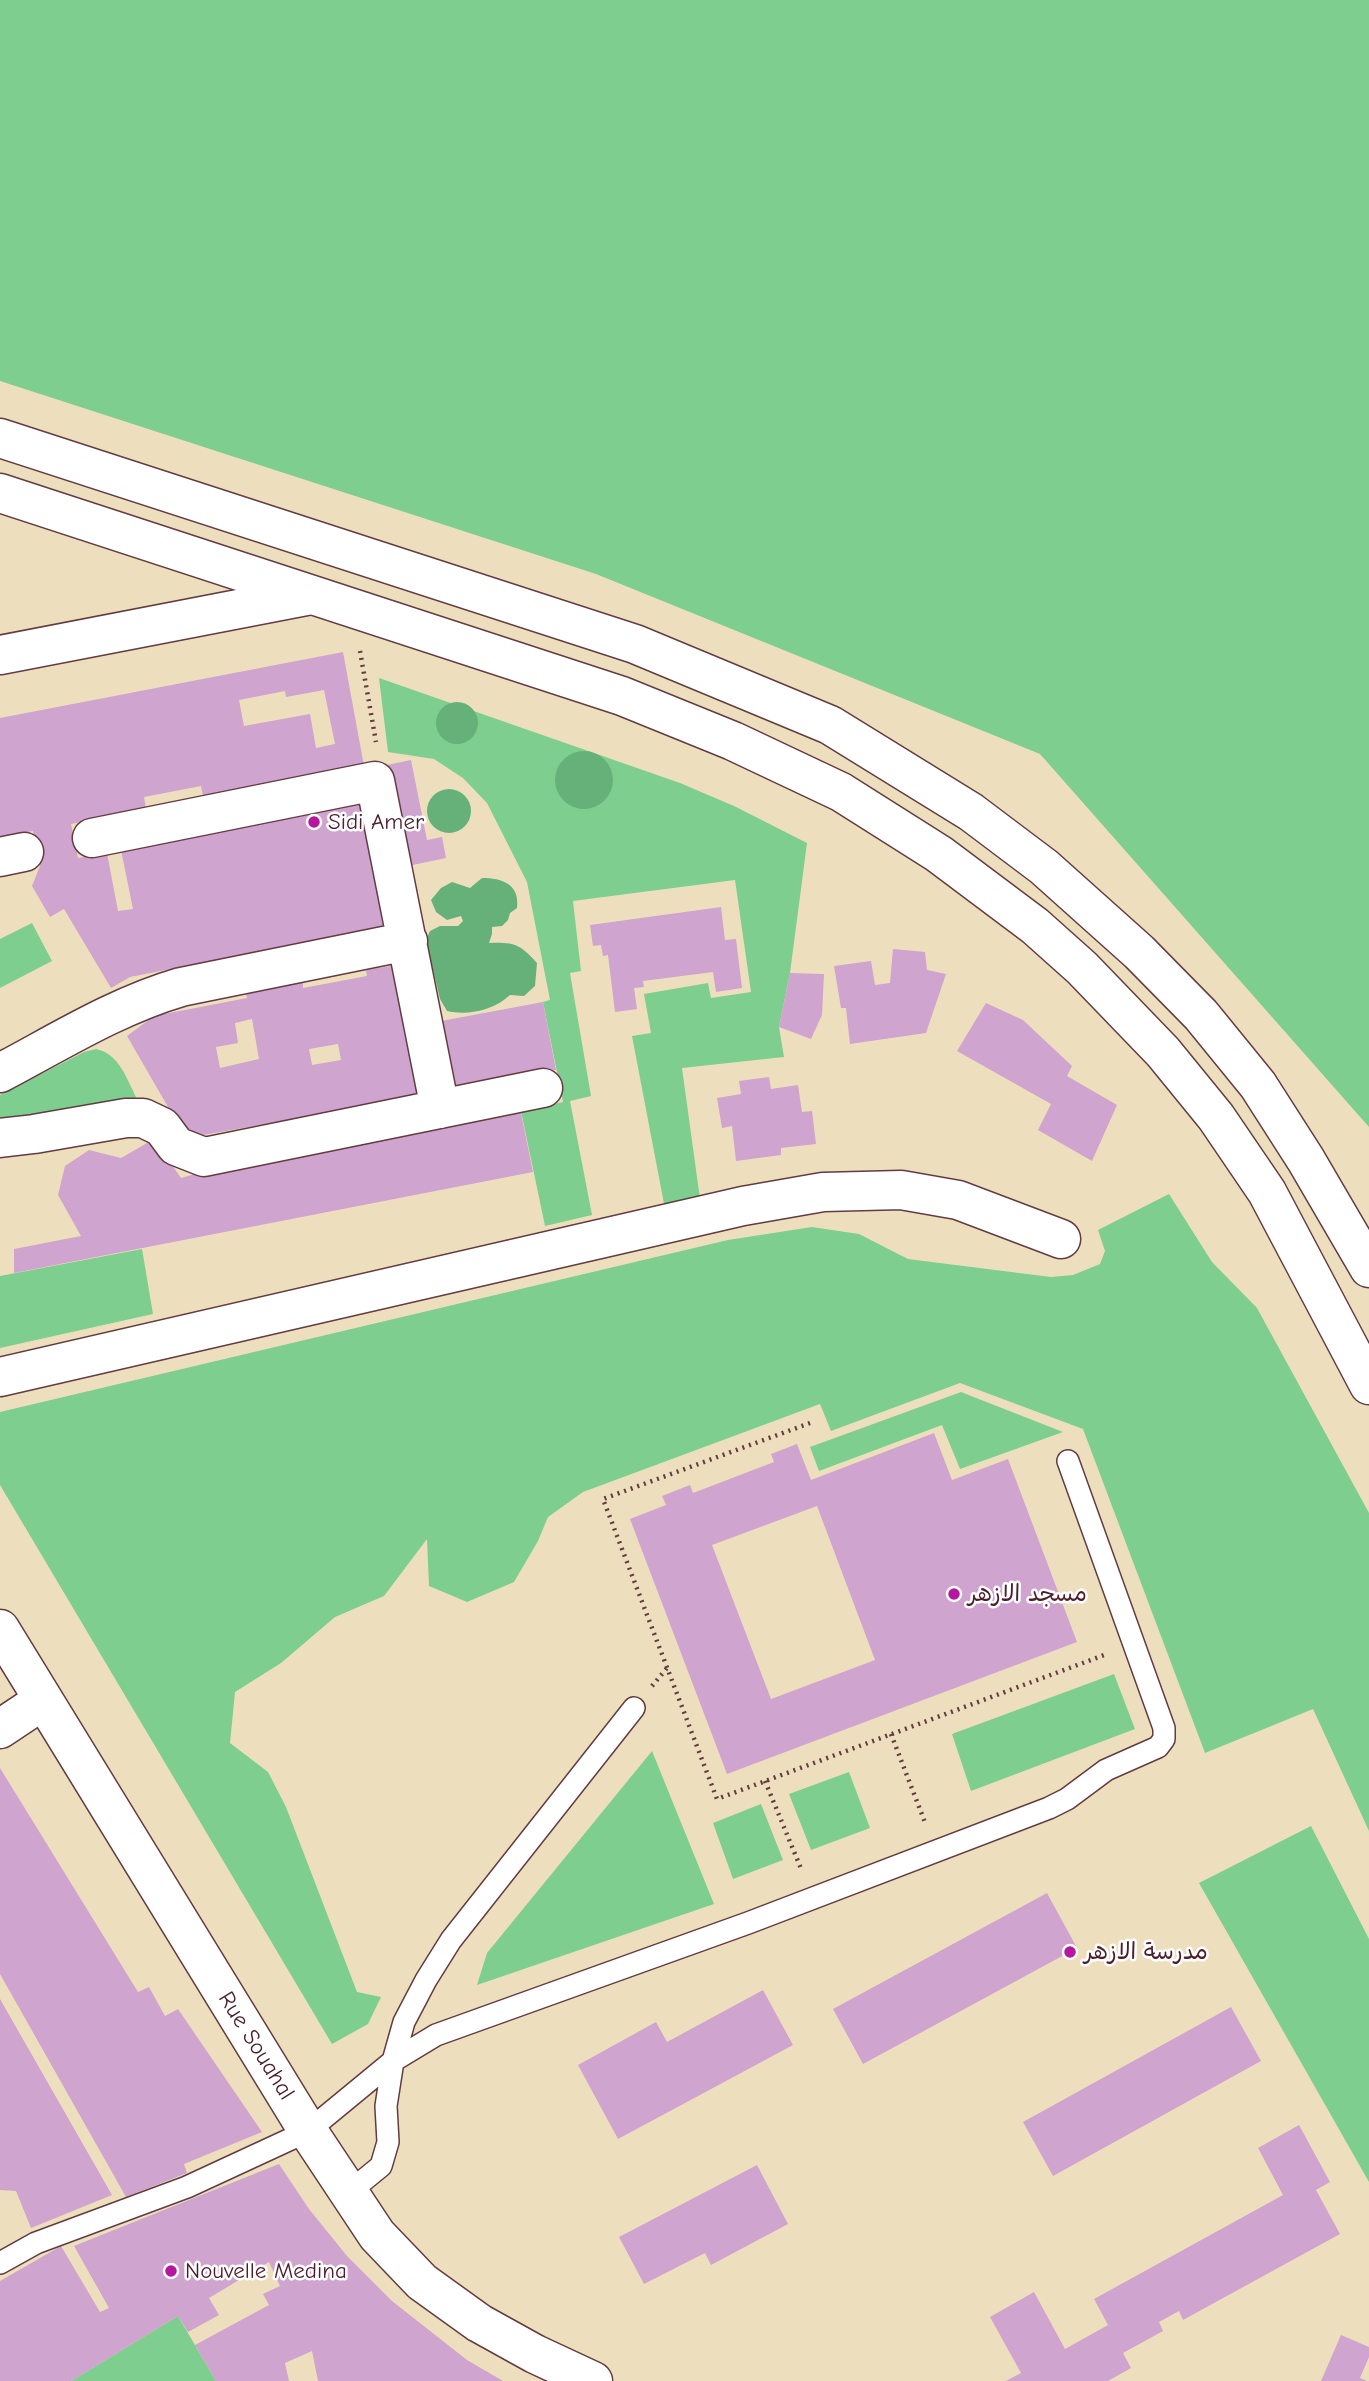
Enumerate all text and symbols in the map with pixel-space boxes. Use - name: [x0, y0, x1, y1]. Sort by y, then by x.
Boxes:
- place label: Sidi Amer: [328, 808, 424, 836]
- marker: Sidi Amer: [306, 814, 322, 830]
- place label: مسجد الازهر: [968, 1580, 1087, 1608]
- marker: مسجد الازهر: [946, 1586, 962, 1602]
- place label: مدرسة الازهر: [1084, 1938, 1208, 1966]
- marker: مدرسة الازهر: [1062, 1944, 1078, 1960]
- street label: Rue Souahal: [212, 1987, 300, 2105]
- place label: Nouvelle Medina: [185, 2257, 347, 2285]
- marker: Nouvelle Medina: [163, 2263, 179, 2279]

